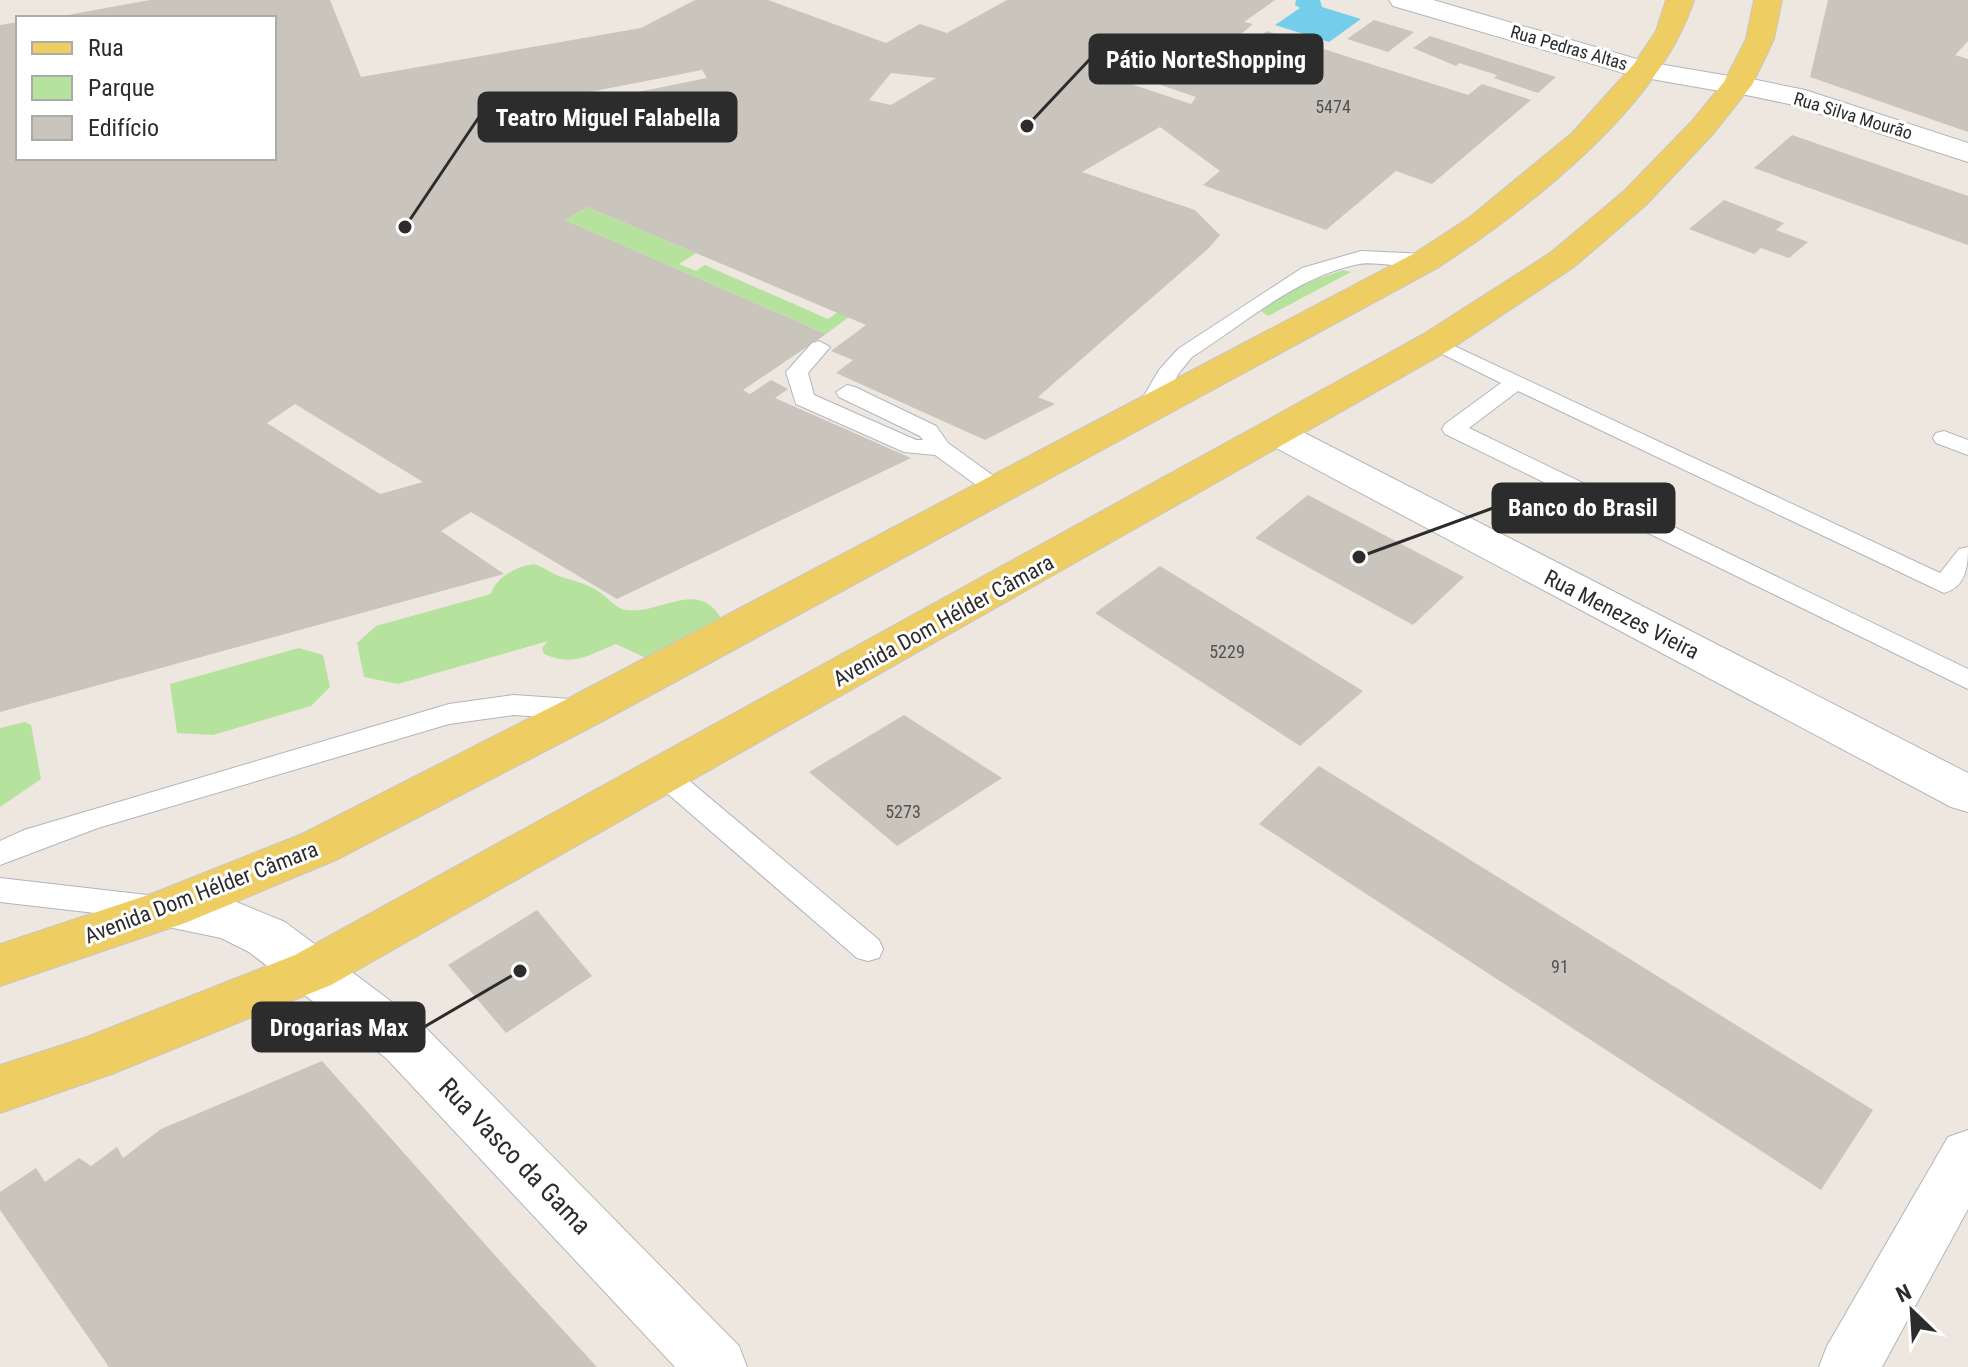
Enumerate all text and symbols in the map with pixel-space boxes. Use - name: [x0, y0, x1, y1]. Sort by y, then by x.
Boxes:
- legend: [16, 16, 276, 160]
- street label: Rua Pedras Altas: [1508, 21, 1630, 74]
- text: Rua: [88, 34, 124, 62]
- callout: Pátio NorteShopping: [1090, 35, 1322, 83]
- text: Pátio NorteShopping: [1106, 46, 1306, 74]
- text: Parque: [88, 74, 155, 102]
- street label: Rua Silva Mourão: [1791, 87, 1915, 144]
- callout: Teatro Miguel Falabella: [479, 93, 736, 141]
- house number: 5474: [1315, 96, 1351, 117]
- text: Teatro Miguel Falabella: [496, 104, 720, 132]
- text: Edifício: [88, 114, 159, 142]
- callout: Banco do Brasil: [1493, 484, 1674, 532]
- text: Banco do Brasil: [1508, 494, 1658, 522]
- street label: Avenida Dom Hélder Câmara: [829, 549, 1058, 692]
- street label: Rua Menezes Vieira: [1540, 565, 1703, 664]
- house number: 5229: [1209, 641, 1245, 662]
- house number: 5273: [885, 801, 921, 822]
- street label: Avenida Dom Hélder Câmara: [81, 836, 321, 949]
- house number: 91: [1551, 956, 1569, 977]
- callout: Drogarias Max: [253, 1003, 424, 1051]
- text: Drogarias Max: [270, 1014, 408, 1042]
- street label: Rua Vasco da Gama: [433, 1072, 597, 1240]
- north arrow: [1872, 1271, 1952, 1351]
- text: N: [1892, 1279, 1915, 1308]

